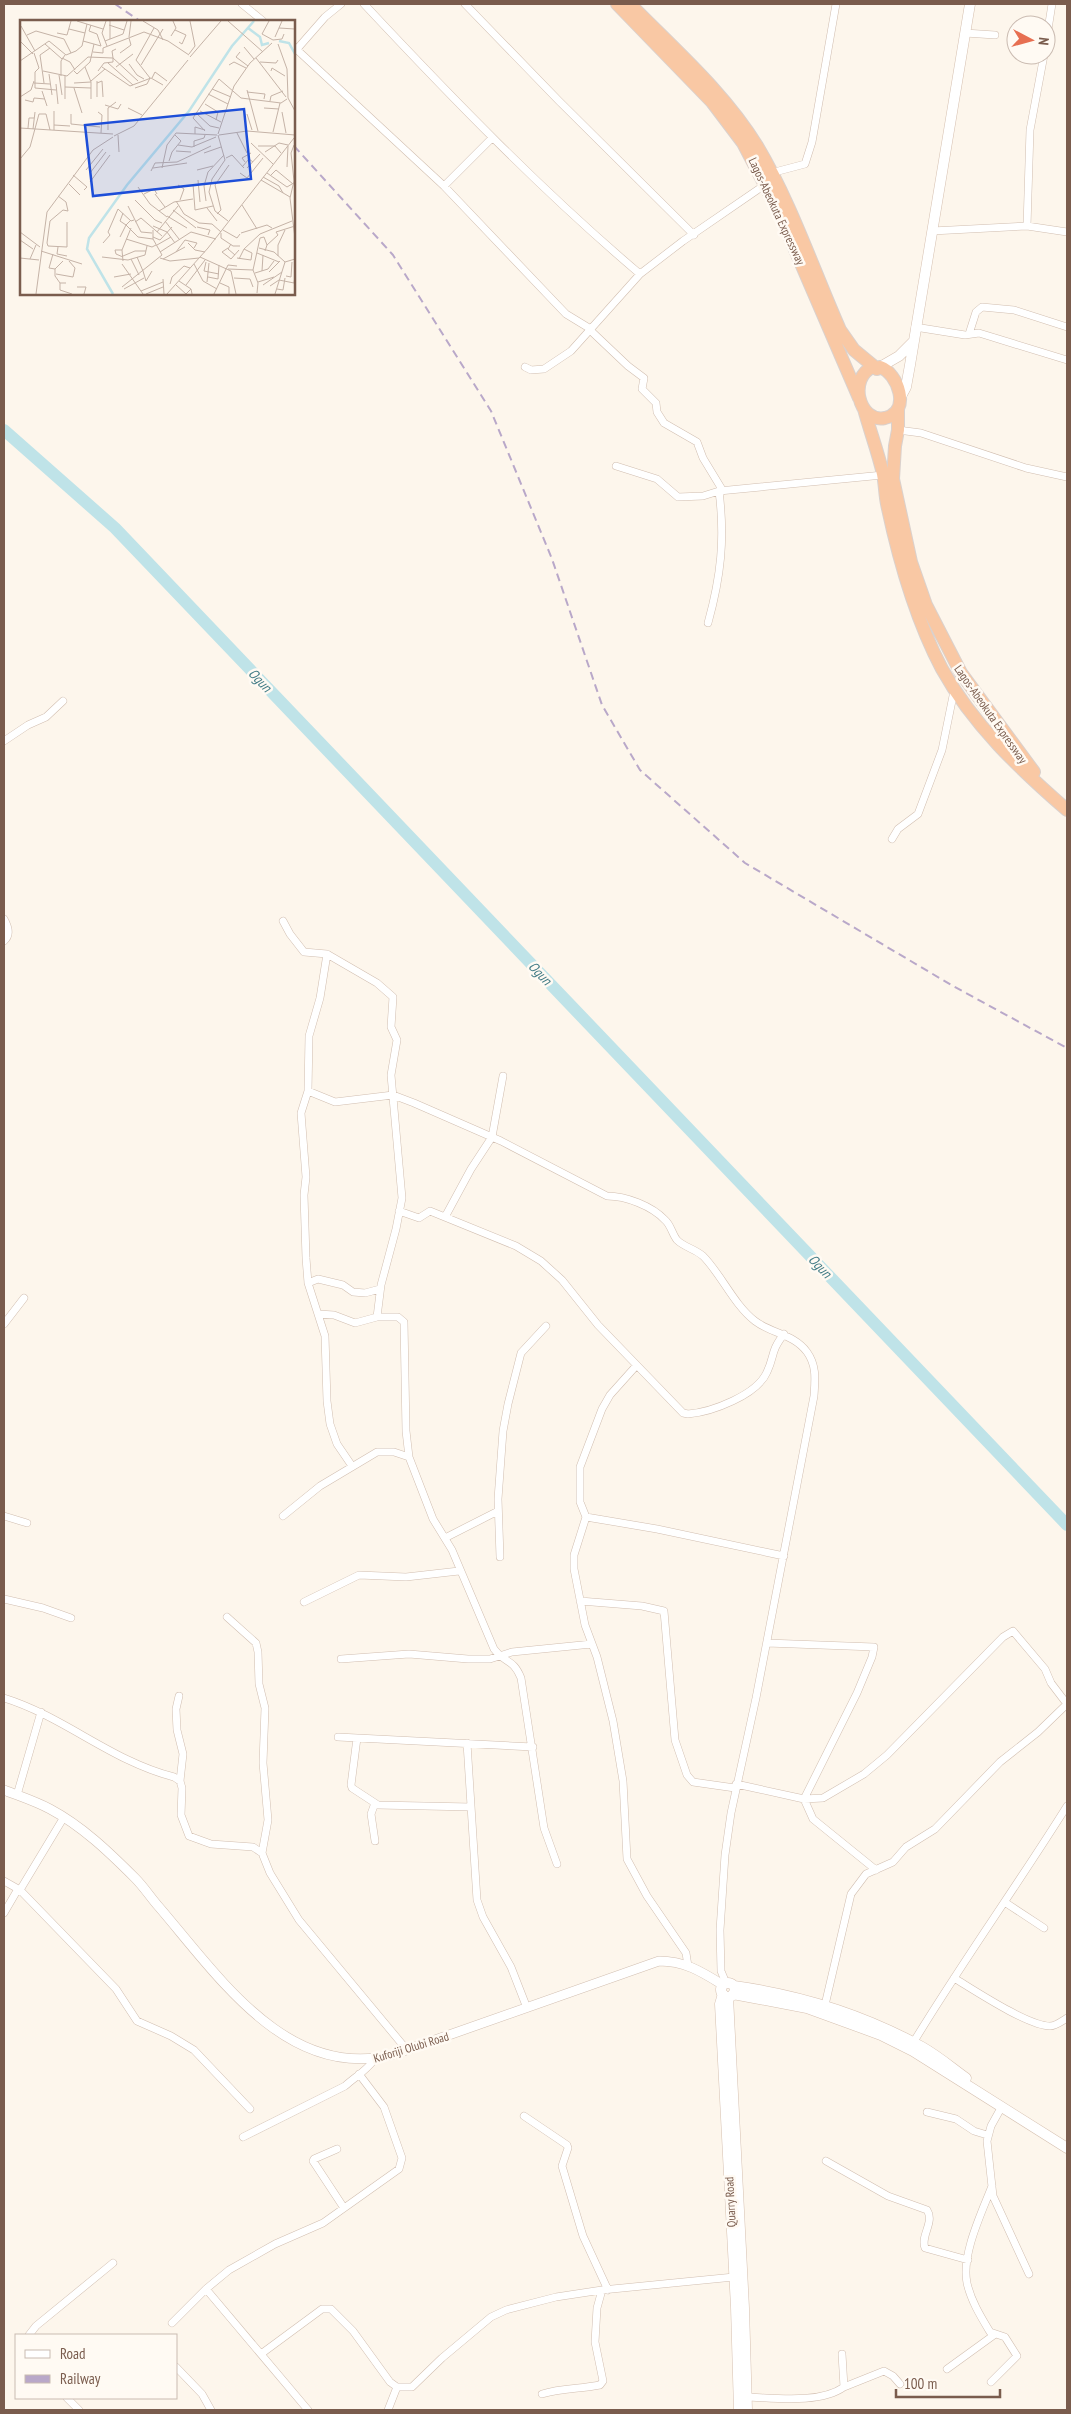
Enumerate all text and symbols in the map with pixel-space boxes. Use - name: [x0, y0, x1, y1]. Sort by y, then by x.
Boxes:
- north arrow: [1006, 15, 1056, 65]
- inset map: [20, 20, 295, 295]
- text: N: [1035, 37, 1053, 46]
- street label: Lagos-Abeokuta Expressway: [745, 155, 809, 268]
- street label: Lagos-Abeokuta Expressway: [951, 662, 1031, 767]
- water label: Ogun: [245, 664, 276, 696]
- water label: Ogun: [525, 957, 556, 989]
- water label: Ogun: [805, 1250, 836, 1282]
- street label: Kuforiji Olubi Road: [371, 2028, 451, 2066]
- street label: Quarry Road: [721, 2176, 739, 2228]
- legend: [15, 2334, 178, 2399]
- text: Road: [60, 2344, 86, 2363]
- scale bar: [896, 2366, 1000, 2398]
- text: Railway: [60, 2369, 101, 2388]
- text: 100 m: [904, 2374, 937, 2393]

